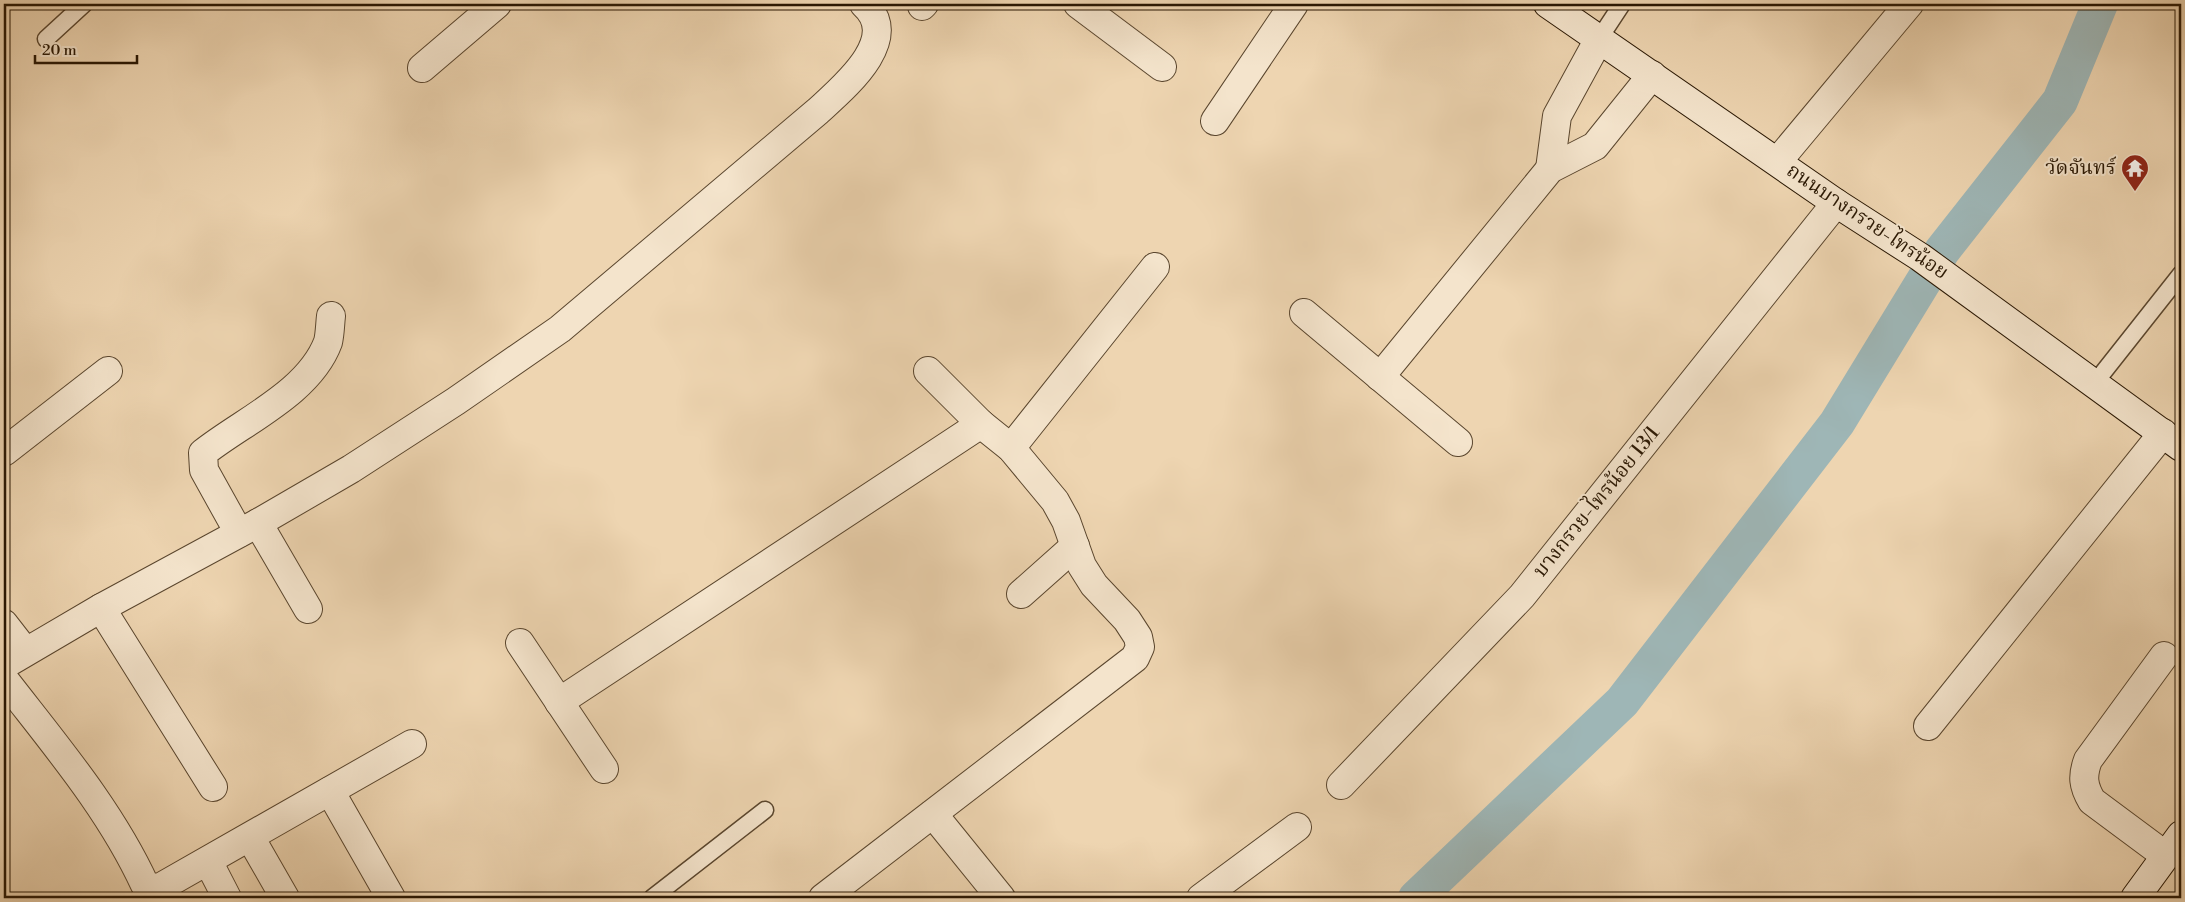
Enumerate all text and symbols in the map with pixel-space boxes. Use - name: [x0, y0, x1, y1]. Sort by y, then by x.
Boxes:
- scale bar: [35, 32, 138, 64]
- text: 20 m: [42, 41, 77, 60]
- temple icon: วัดจันทร์: [2120, 153, 2150, 192]
- place label: วัดจันทร์: [2045, 156, 2117, 181]
- street label: ถนนบางกรวย-ไทรน้อย: [1781, 157, 1954, 285]
- street label: บางกรวย-ไทรน้อย 13/1: [1527, 420, 1666, 583]

